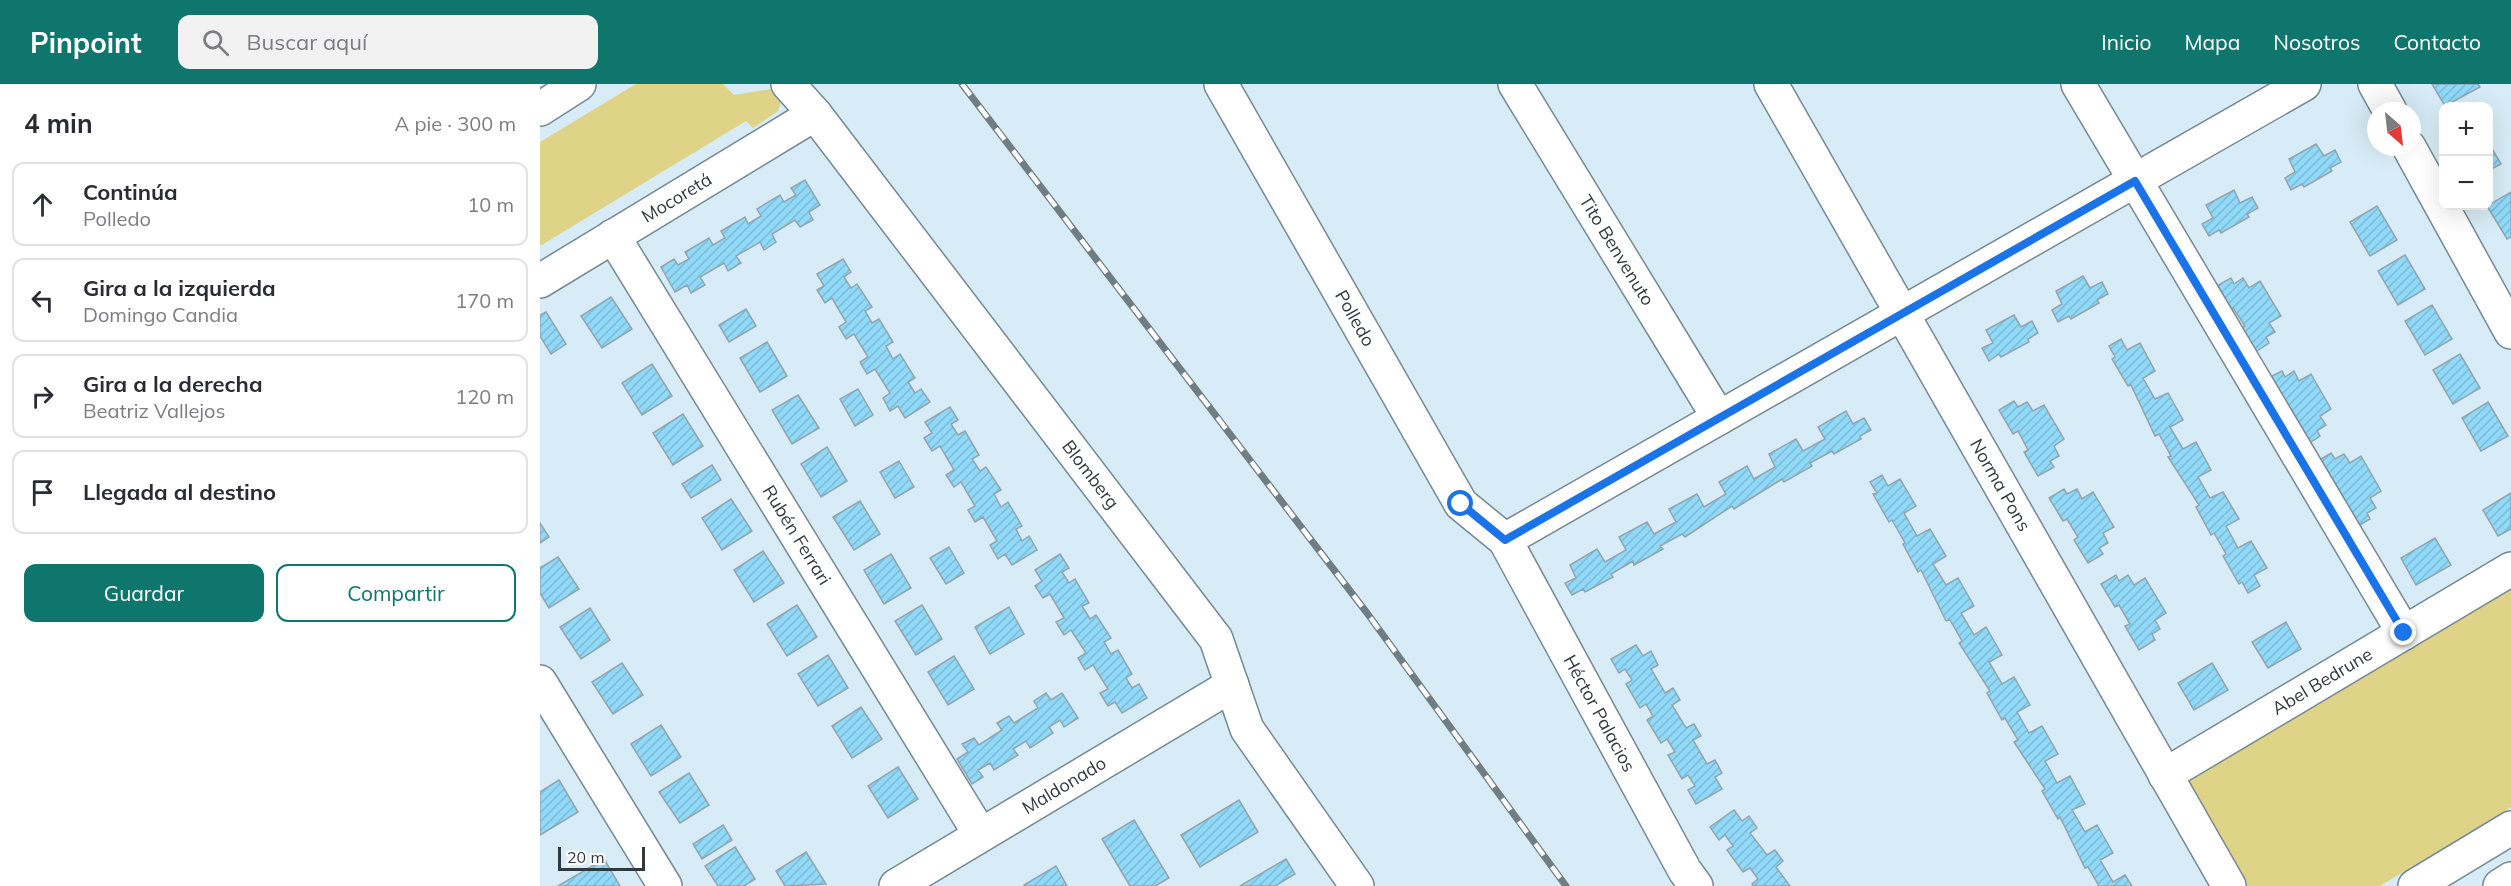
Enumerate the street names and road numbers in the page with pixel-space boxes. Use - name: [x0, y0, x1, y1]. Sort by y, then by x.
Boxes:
- street label: Mocoretá: [637, 167, 716, 228]
- street label: Tito Benvenuto: [1575, 191, 1660, 310]
- street label: Polledo: [1330, 286, 1381, 350]
- street label: Blomberg: [1057, 435, 1124, 513]
- street label: Norma Pons: [1965, 435, 2036, 535]
- street label: Rubén Ferrari: [758, 481, 836, 589]
- street label: Abel Bedrune: [2268, 642, 2376, 720]
- street label: Héctor Palacios: [1559, 651, 1641, 776]
- street label: Maldonado: [1018, 751, 1110, 819]

